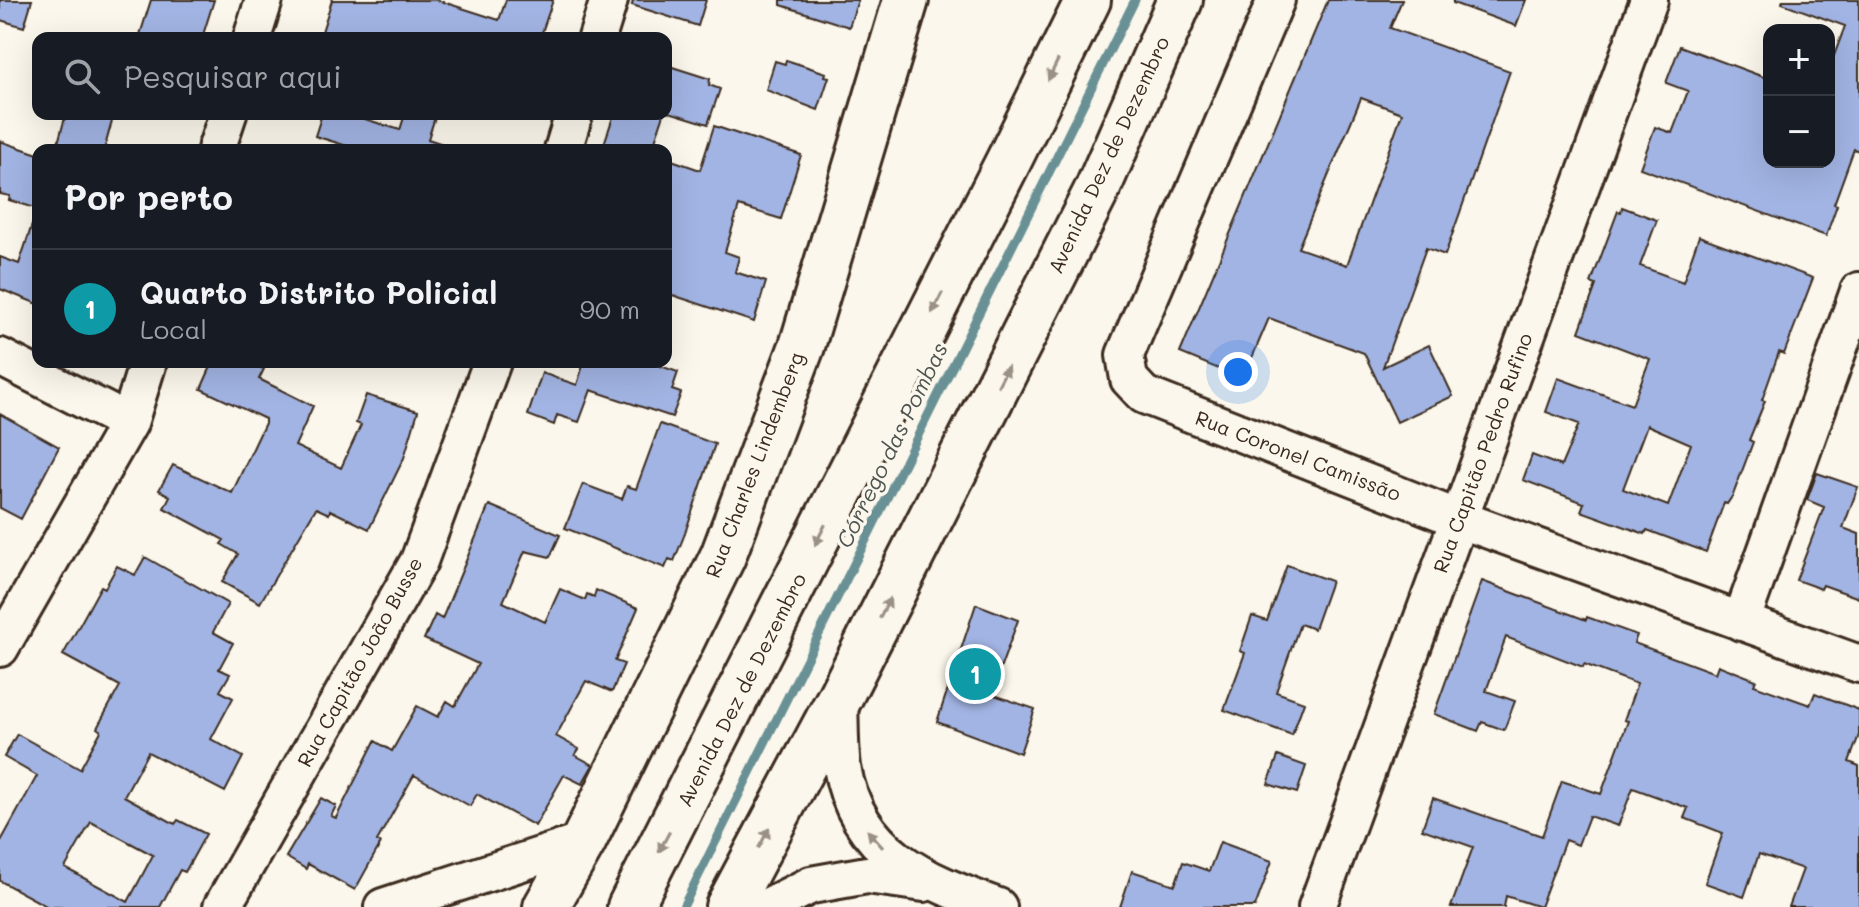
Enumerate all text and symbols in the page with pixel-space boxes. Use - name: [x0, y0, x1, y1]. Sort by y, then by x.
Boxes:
- map controls: [1763, 24, 1835, 168]
- button: +: [1763, 24, 1835, 96]
- search box: [32, 32, 672, 120]
- street label: Avenida Dez de Dezembro: [1042, 32, 1175, 277]
- icon: search: [60, 54, 104, 98]
- text: Pesquisar aqui: [124, 56, 342, 96]
- one-way arrow: [1047, 59, 1060, 82]
- button: −: [1763, 96, 1835, 168]
- text: Por perto: [64, 174, 233, 219]
- text: Quarto Distrito Policial: [140, 272, 497, 312]
- one-way arrow: [931, 291, 944, 314]
- text: 1: [84, 292, 96, 326]
- text: 90 m: [580, 292, 640, 326]
- text: Local: [140, 312, 207, 346]
- street label: Rua Capitão Pedro Rufino: [1426, 329, 1538, 576]
- water label: Córrego das Pombas: [829, 337, 954, 552]
- street label: Rua Charles Lindemberg: [699, 348, 809, 581]
- your location: [1218, 352, 1258, 392]
- one-way arrow: [996, 364, 1010, 387]
- street label: Rua Coronel Camissão: [1192, 404, 1405, 506]
- one-way arrow: [813, 523, 827, 546]
- street label: Rua Capitão João Busse: [291, 552, 428, 771]
- street label: Avenida Dez de Dezembro: [671, 568, 812, 811]
- one-way arrow: [879, 596, 892, 619]
- pin: 1: [949, 644, 1001, 704]
- one-way arrow: [757, 827, 771, 849]
- one-way arrow: [867, 829, 884, 849]
- one-way arrow: [658, 830, 671, 853]

